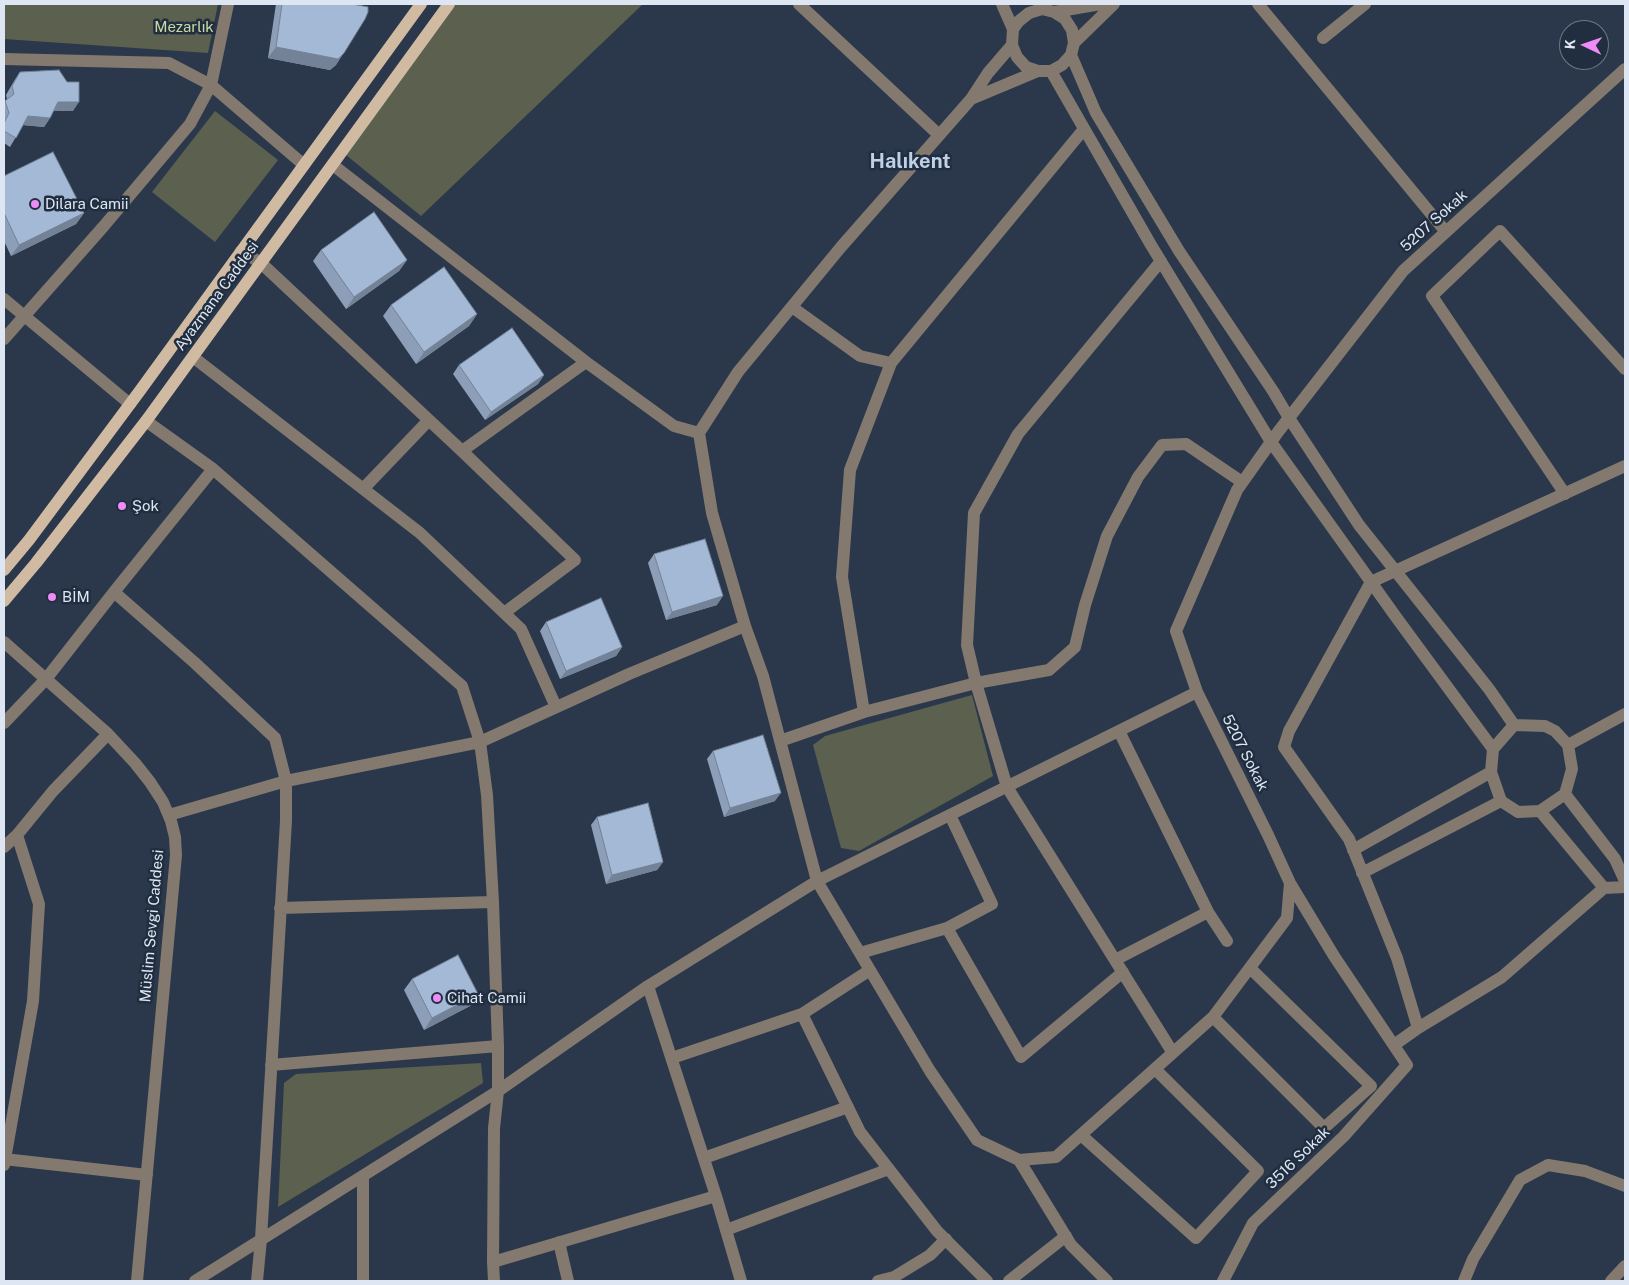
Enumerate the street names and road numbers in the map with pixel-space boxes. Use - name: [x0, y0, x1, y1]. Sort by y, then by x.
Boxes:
- street label: 5207 Sokak: [1397, 186, 1471, 256]
- street label: Ayazmana Caddesi: [171, 238, 263, 354]
- street label: 5207 Sokak: [1218, 712, 1272, 794]
- street label: Müslim Sevgi Caddesi: [136, 849, 168, 1003]
- street label: 3516 Sokak: [1262, 1123, 1334, 1193]

